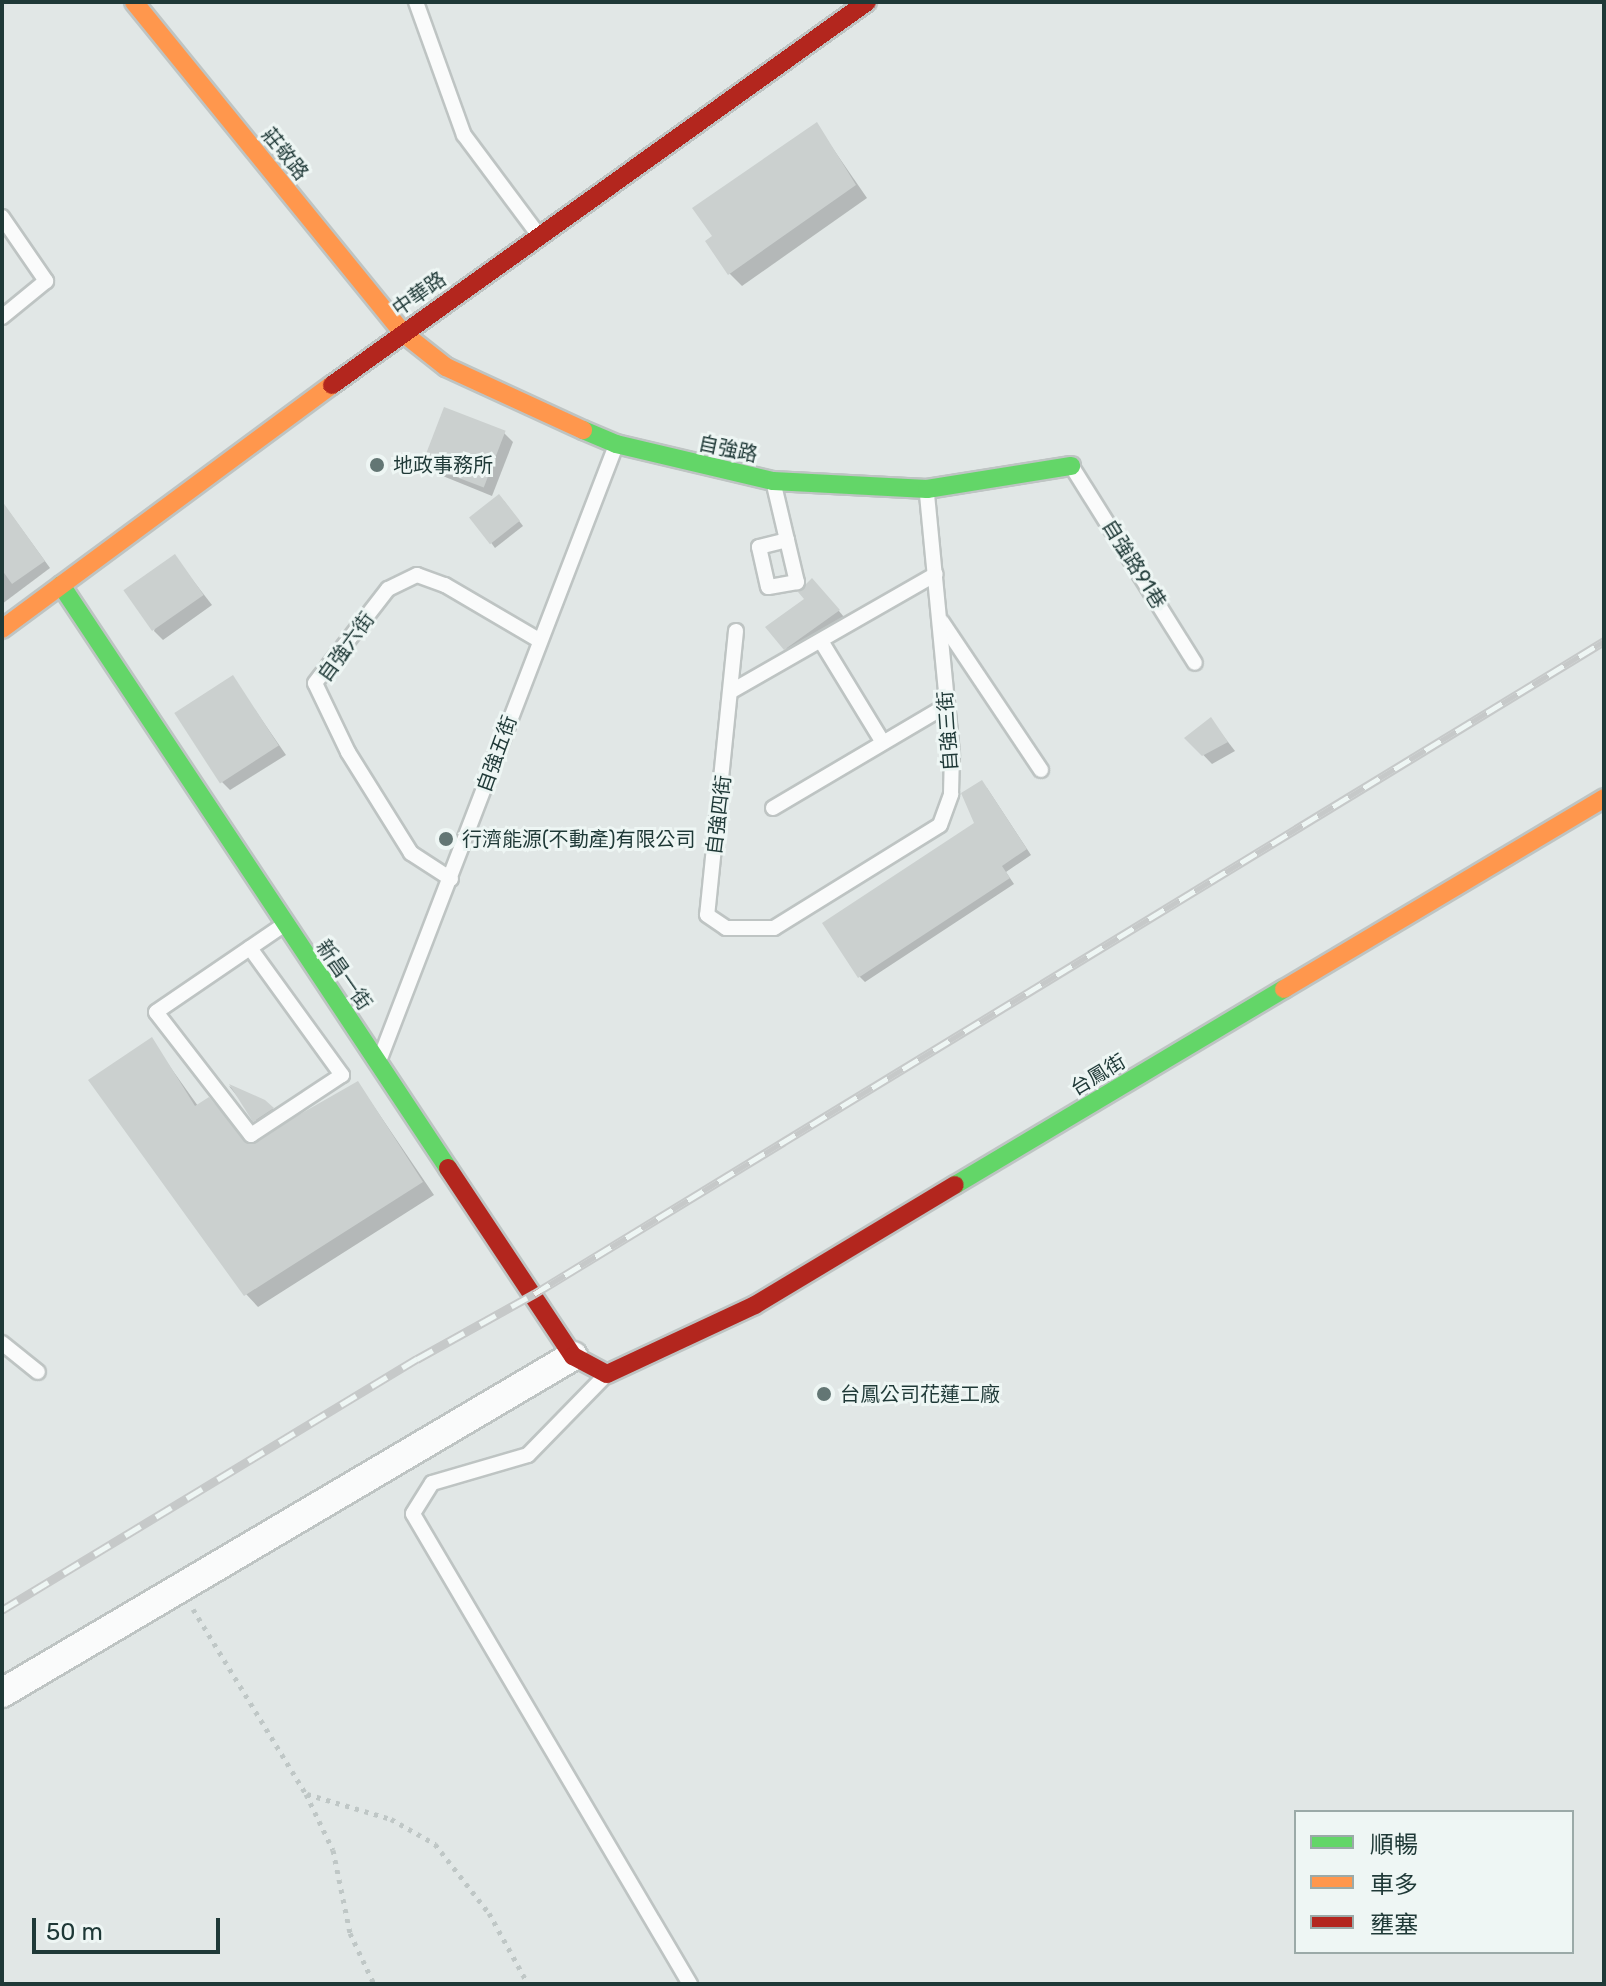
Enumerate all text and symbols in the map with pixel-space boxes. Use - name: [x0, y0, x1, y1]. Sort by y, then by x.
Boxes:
- street label: 莊敬路: [257, 123, 313, 185]
- street label: 中華路: [388, 267, 450, 321]
- street label: 自強路: [696, 431, 760, 467]
- place label: 地政事務所: [393, 453, 493, 477]
- marker: 地政事務所: [368, 456, 386, 474]
- street label: 自強路91巷: [1097, 515, 1171, 613]
- street label: 自強六街: [313, 608, 379, 686]
- street label: 自強三街: [933, 690, 963, 772]
- street label: 自強五街: [472, 712, 522, 796]
- street label: 自強四街: [702, 774, 736, 856]
- place label: 行濟能源(不動產)有限公司: [462, 827, 696, 851]
- marker: 行濟能源(不動產)有限公司: [437, 830, 455, 848]
- street label: 新昌一街: [311, 935, 377, 1015]
- street label: 台鳳街: [1066, 1049, 1130, 1101]
- place label: 台鳳公司花蓮工廠: [840, 1382, 1000, 1406]
- marker: 台鳳公司花蓮工廠: [815, 1385, 833, 1403]
- legend: [1294, 1810, 1574, 1954]
- text: 順暢: [1370, 1831, 1418, 1859]
- text: 車多: [1370, 1871, 1418, 1899]
- scale bar: [36, 1902, 224, 1952]
- text: 壅塞: [1370, 1911, 1418, 1939]
- text: 50 m: [46, 1918, 103, 1946]

